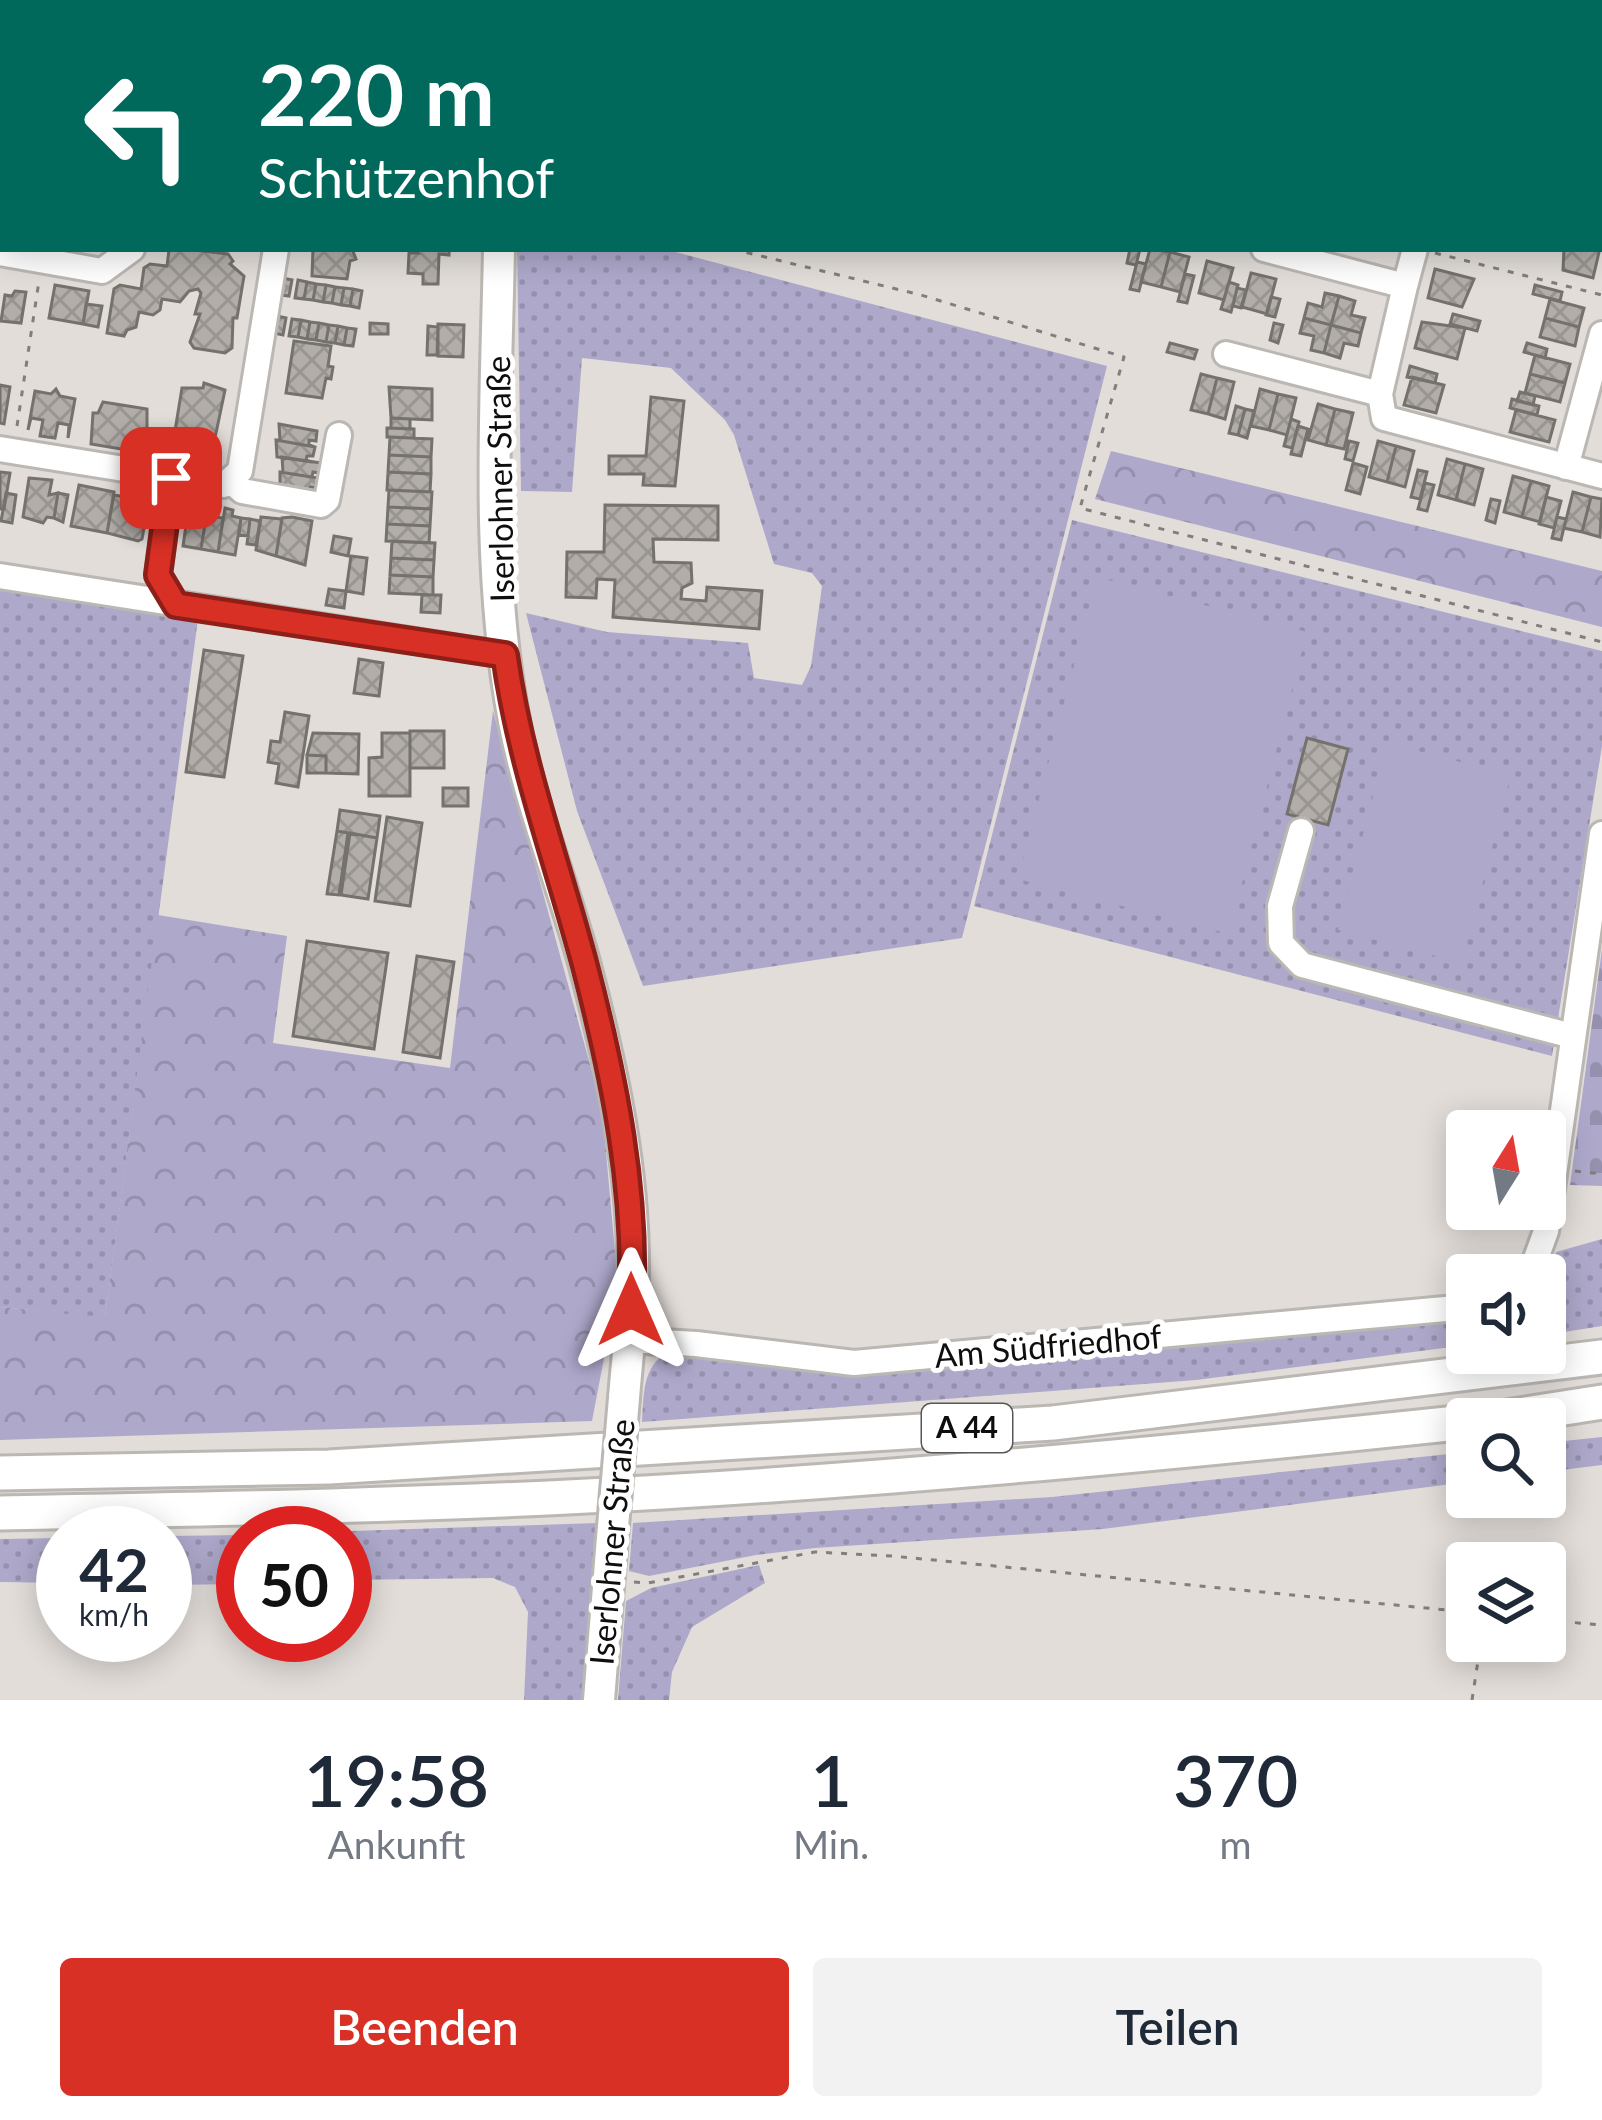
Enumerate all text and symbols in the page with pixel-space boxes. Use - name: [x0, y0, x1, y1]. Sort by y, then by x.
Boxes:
- text: 220 m: [258, 43, 495, 144]
- icon: left: [60, 48, 216, 204]
- text: Schützenhof: [258, 145, 554, 210]
- street label: Iserlohner Straße: [477, 355, 521, 603]
- pin: [120, 427, 222, 529]
- icon: arrive: [138, 445, 204, 511]
- north arrow: [1446, 1110, 1566, 1230]
- map controls: [1446, 1110, 1566, 1662]
- position arrow: [568, 1247, 694, 1373]
- button: sound: [1446, 1254, 1566, 1374]
- street label: Am Südfriedhof: [933, 1315, 1164, 1375]
- button: search: [1446, 1398, 1566, 1518]
- road number: A 44: [922, 1404, 1012, 1452]
- street label: Iserlohner Straße: [580, 1417, 642, 1667]
- speed limit sign: 50: [216, 1506, 372, 1662]
- text: 42: [79, 1533, 149, 1605]
- button: layers: [1446, 1542, 1566, 1662]
- text: km/h: [79, 1596, 149, 1632]
- text: 19:58: [304, 1736, 489, 1822]
- text: 1: [810, 1736, 852, 1822]
- text: 370: [1173, 1736, 1298, 1822]
- text: Ankunft: [328, 1821, 465, 1867]
- text: Min.: [793, 1821, 869, 1867]
- text: m: [1220, 1821, 1252, 1867]
- button: Beenden: [60, 1958, 789, 2096]
- button: Teilen: [813, 1958, 1542, 2096]

